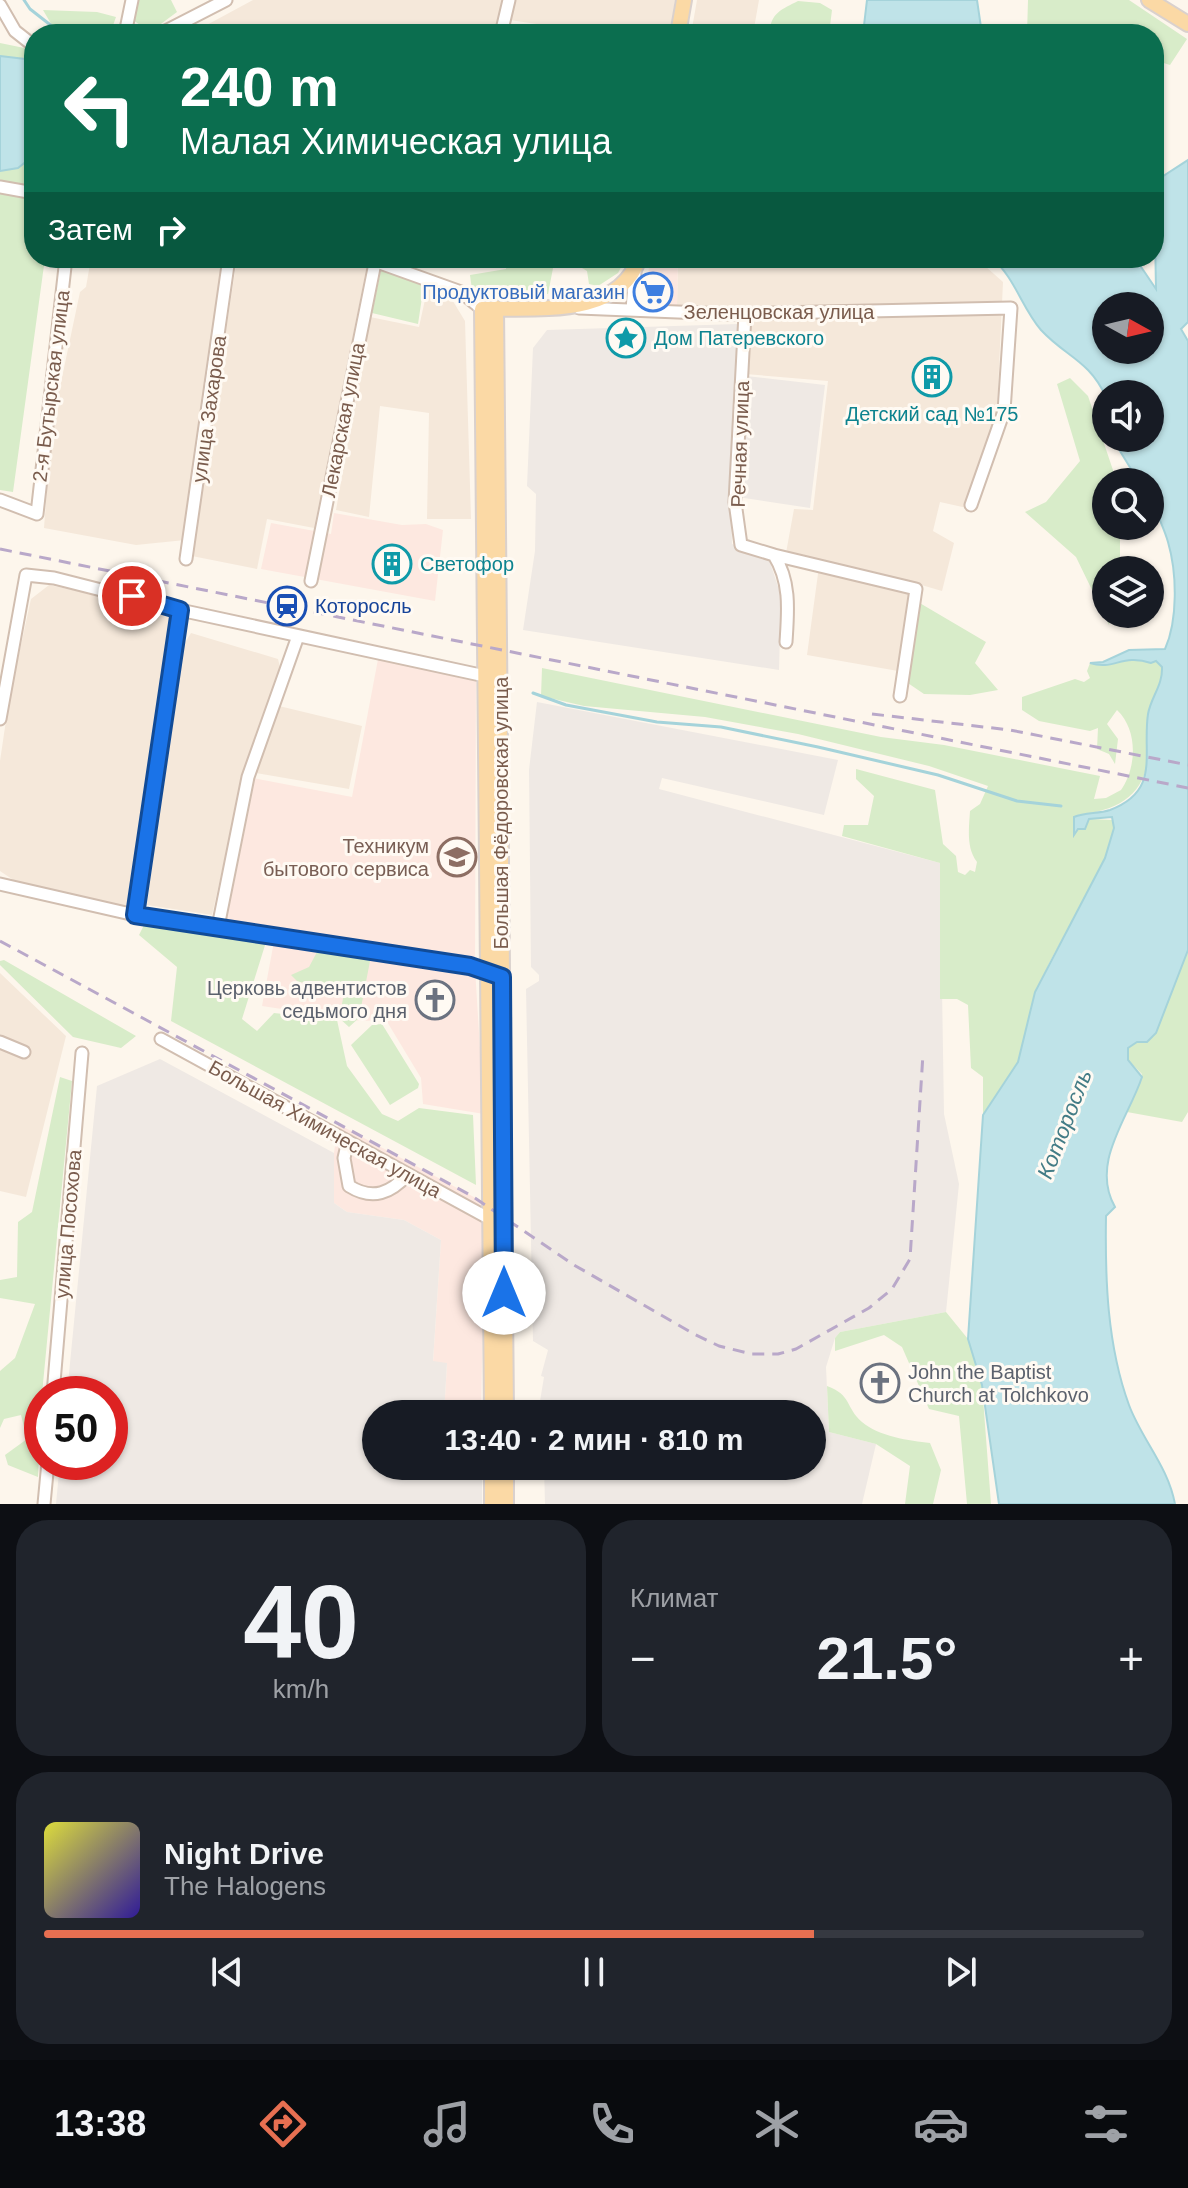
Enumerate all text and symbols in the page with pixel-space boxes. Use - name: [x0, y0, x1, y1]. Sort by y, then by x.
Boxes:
- text: 240 m: [180, 55, 339, 118]
- icon: left: [48, 56, 152, 160]
- text: Малая Химическая улица: [180, 121, 612, 162]
- icon: right: [149, 208, 193, 252]
- text: Затем: [48, 213, 133, 246]
- supermarket icon: Продуктовый магазин: [632, 271, 674, 313]
- place label: Продуктовый магазин: [422, 281, 625, 303]
- street label: 2-я Бутырская улица: [28, 288, 74, 483]
- north arrow: [1092, 292, 1164, 364]
- map controls: [1092, 292, 1164, 628]
- street label: Зеленцовская улица: [684, 301, 875, 323]
- place icon: Дом Патеревского: [605, 317, 647, 359]
- place label: Дом Патеревского: [654, 327, 824, 349]
- street label: улица Захарова: [188, 333, 230, 484]
- street label: Лекарская улица: [317, 340, 369, 499]
- building icon: Детский сад №175: [911, 356, 953, 398]
- street label: Речная улица: [727, 379, 753, 508]
- button: sound: [1092, 380, 1164, 452]
- place label: Детский сад №175: [846, 403, 1018, 425]
- button: search: [1092, 468, 1164, 540]
- building icon: Светофор: [371, 543, 413, 585]
- place label: Светофор: [420, 553, 514, 575]
- button: layers: [1092, 556, 1164, 628]
- pin: [98, 562, 166, 630]
- icon: arrive: [110, 574, 154, 618]
- station icon: Которосль: [266, 585, 308, 627]
- place label: Которосль: [315, 595, 412, 617]
- street label: Большая Фёдоровская улица: [490, 676, 512, 949]
- place label: Техникум бытового сервиса: [263, 835, 430, 880]
- school or university icon: Техникум бытового сервиса: [436, 836, 478, 878]
- place label: Церковь адвентистов седьмого дня: [207, 977, 407, 1022]
- church icon: Церковь адвентистов седьмого дня: [414, 979, 456, 1021]
- street label: Большая Химическая улица: [205, 1056, 446, 1203]
- water label: Которосль: [1032, 1066, 1097, 1182]
- street label: улица Посохова: [51, 1148, 86, 1299]
- position arrow: [462, 1251, 546, 1335]
- place label: John the Baptist Church at Tolchkovo: [908, 1361, 1089, 1406]
- church icon: John the Baptist Church at Tolchkovo: [859, 1362, 901, 1404]
- speed limit sign: 50: [24, 1376, 128, 1480]
- text: 13:40 · 2 мин · 810 m: [445, 1423, 743, 1456]
- text: 40: [243, 1564, 359, 1680]
- text: Климат: [630, 1583, 719, 1613]
- text: 21.5°: [817, 1625, 957, 1692]
- text: −: [630, 1634, 656, 1683]
- text: +: [1118, 1634, 1144, 1683]
- text: km/h: [273, 1674, 329, 1704]
- text: Night Drive: [164, 1837, 324, 1870]
- text: The Halogens: [164, 1871, 326, 1901]
- icon: previous: [205, 1950, 249, 1994]
- icon: pause: [572, 1950, 616, 1994]
- icon: next: [939, 1950, 983, 1994]
- icon: directions: [255, 2096, 311, 2152]
- icon: music: [419, 2096, 475, 2152]
- icon: phone: [584, 2096, 640, 2152]
- icon: climate: [749, 2096, 805, 2152]
- icon: car: [913, 2096, 969, 2152]
- icon: filters: [1078, 2096, 1134, 2152]
- text: 13:38: [54, 2103, 146, 2144]

